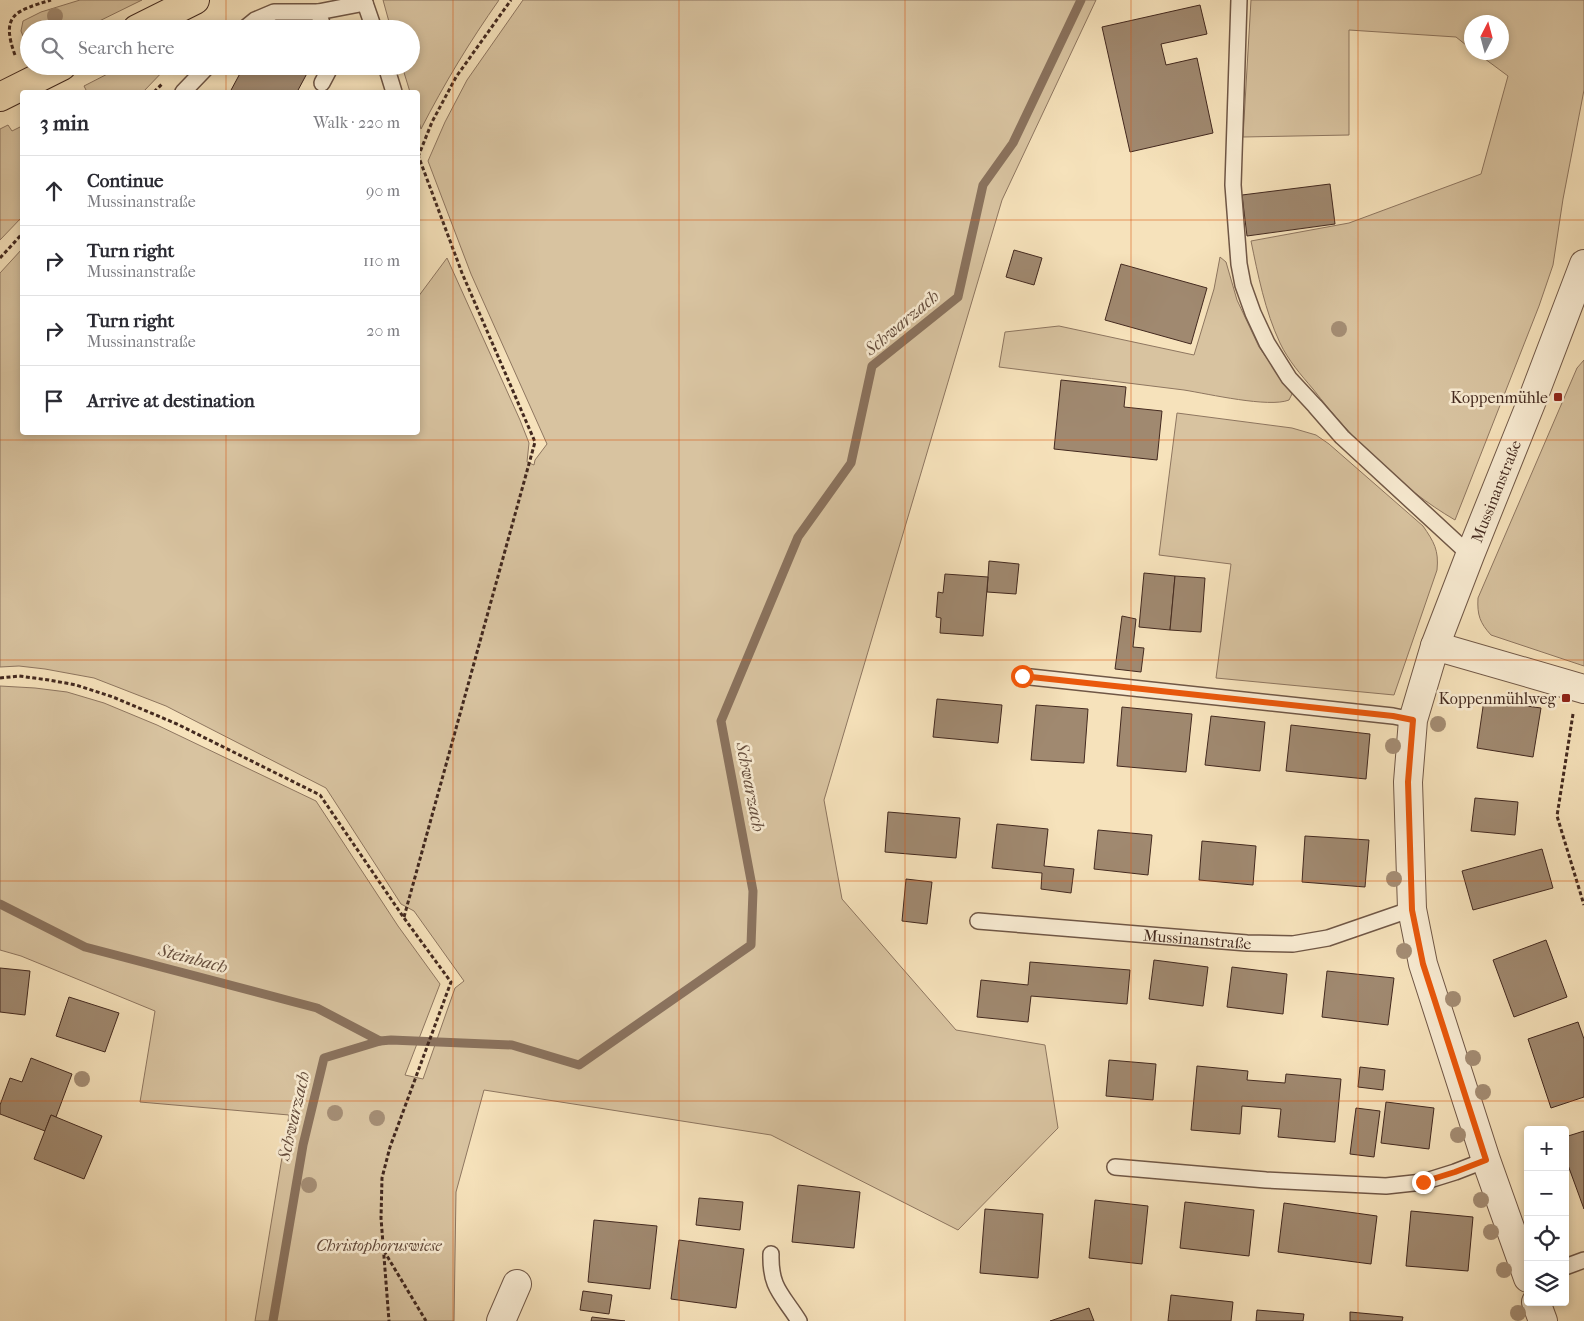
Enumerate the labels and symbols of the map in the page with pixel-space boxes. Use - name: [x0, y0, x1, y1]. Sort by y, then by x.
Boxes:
- north arrow: [1464, 15, 1509, 60]
- water label: Schwarzach: [860, 286, 943, 361]
- place label: Koppenmühle: [1451, 388, 1548, 407]
- marker: Koppenmühle: [1552, 391, 1564, 403]
- street label: Mussinanstraße: [1467, 437, 1525, 545]
- route start: [1011, 665, 1034, 688]
- place label: Koppenmühlweg: [1438, 689, 1556, 708]
- marker: Koppenmühlweg: [1560, 692, 1572, 704]
- water label: Schwarzach: [731, 740, 769, 834]
- street label: Mussinanstraße: [1142, 925, 1252, 953]
- water label: Steinbach: [155, 939, 230, 978]
- water label: Schwarzach: [273, 1069, 314, 1164]
- route end: [1412, 1171, 1435, 1194]
- park label: Christophoruswiese: [316, 1236, 442, 1255]

